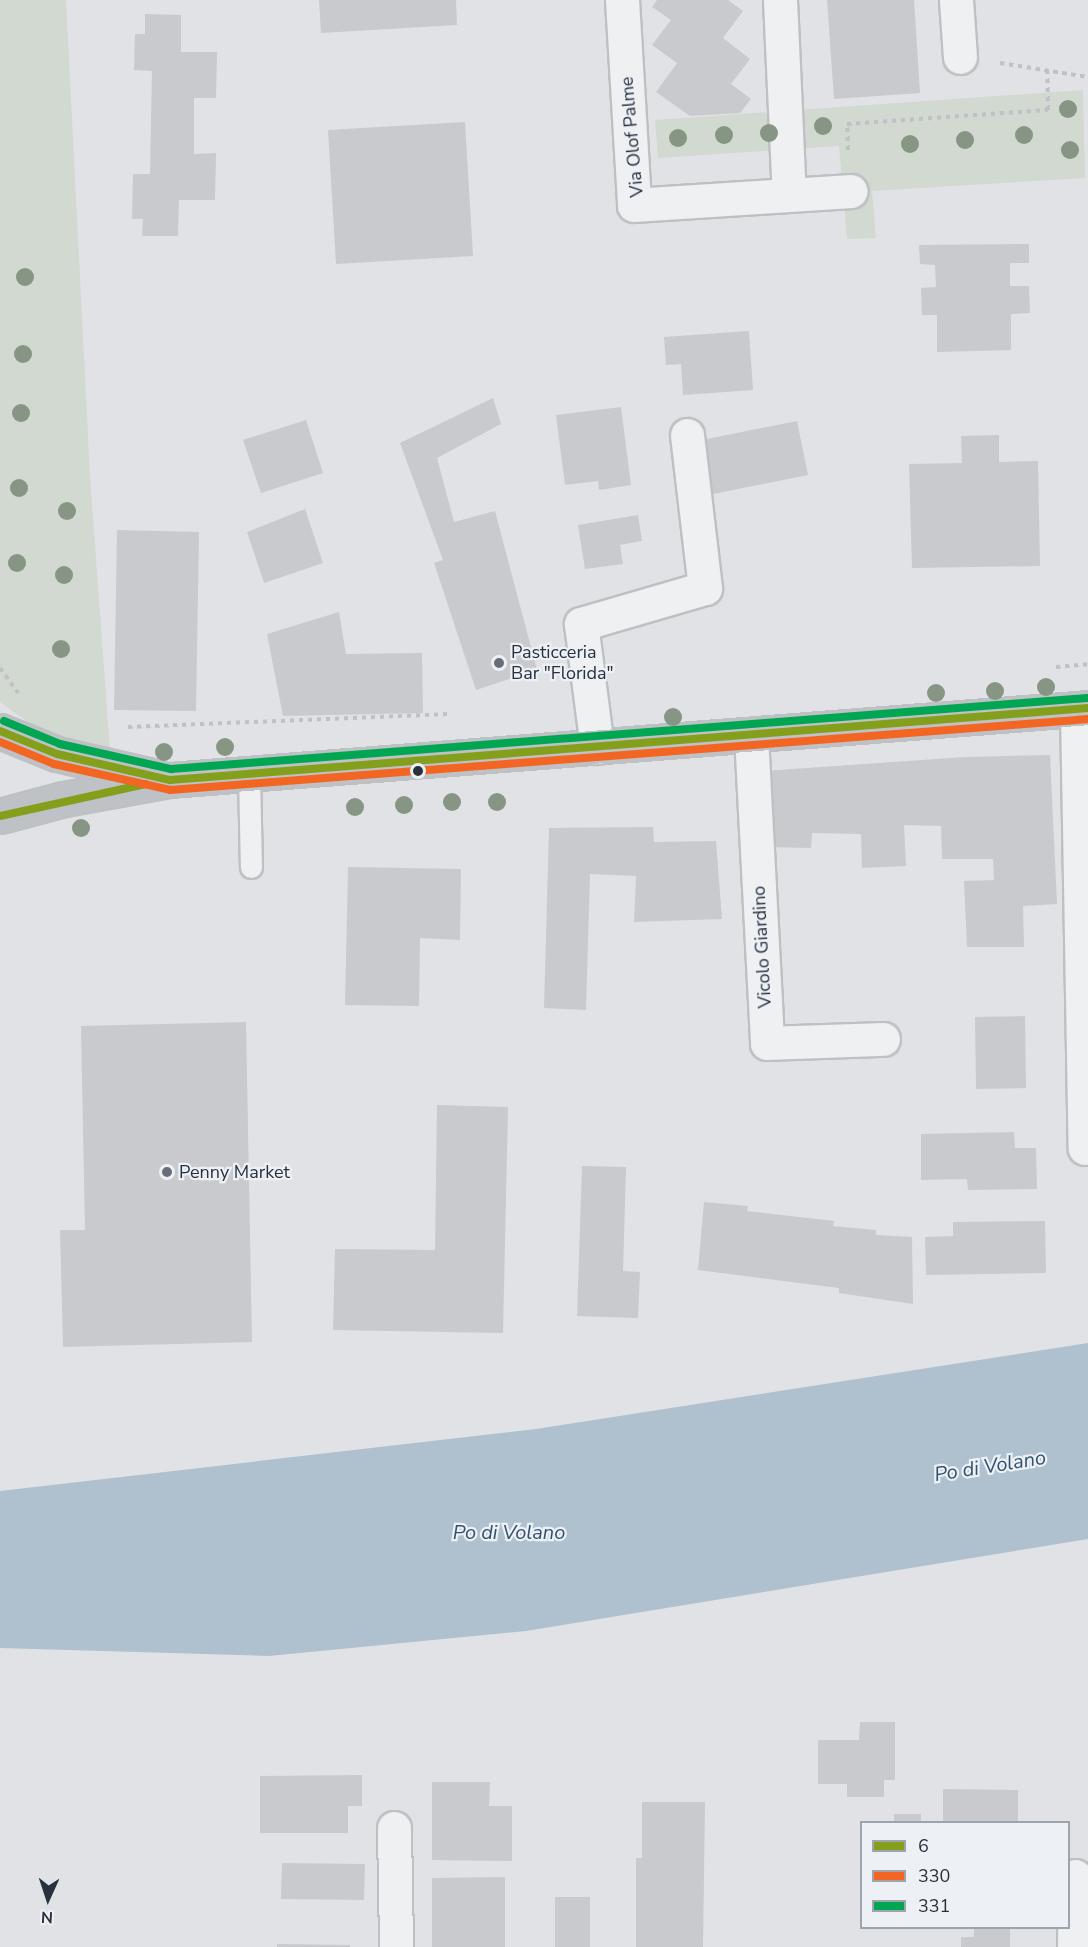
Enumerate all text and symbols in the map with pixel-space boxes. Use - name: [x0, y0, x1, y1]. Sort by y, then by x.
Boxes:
- street label: Via Olof Palme: [616, 76, 648, 198]
- place label: Pasticceria Bar "Florida": [511, 642, 614, 684]
- marker: Pasticceria Bar "Florida": [492, 656, 506, 670]
- unlabelled marker: [412, 765, 424, 777]
- street label: Vicolo Giardino: [748, 885, 776, 1009]
- place label: Penny Market: [179, 1161, 290, 1183]
- marker: Penny Market: [160, 1165, 174, 1179]
- water label: Po di Volano: [932, 1445, 1048, 1487]
- water label: Po di Volano: [453, 1520, 565, 1544]
- legend: [860, 1821, 1070, 1929]
- text: 6: [918, 1834, 929, 1858]
- text: 330: [918, 1864, 950, 1888]
- north arrow: [18, 1869, 78, 1929]
- text: 331: [918, 1894, 950, 1918]
- text: N: [41, 1906, 54, 1928]

